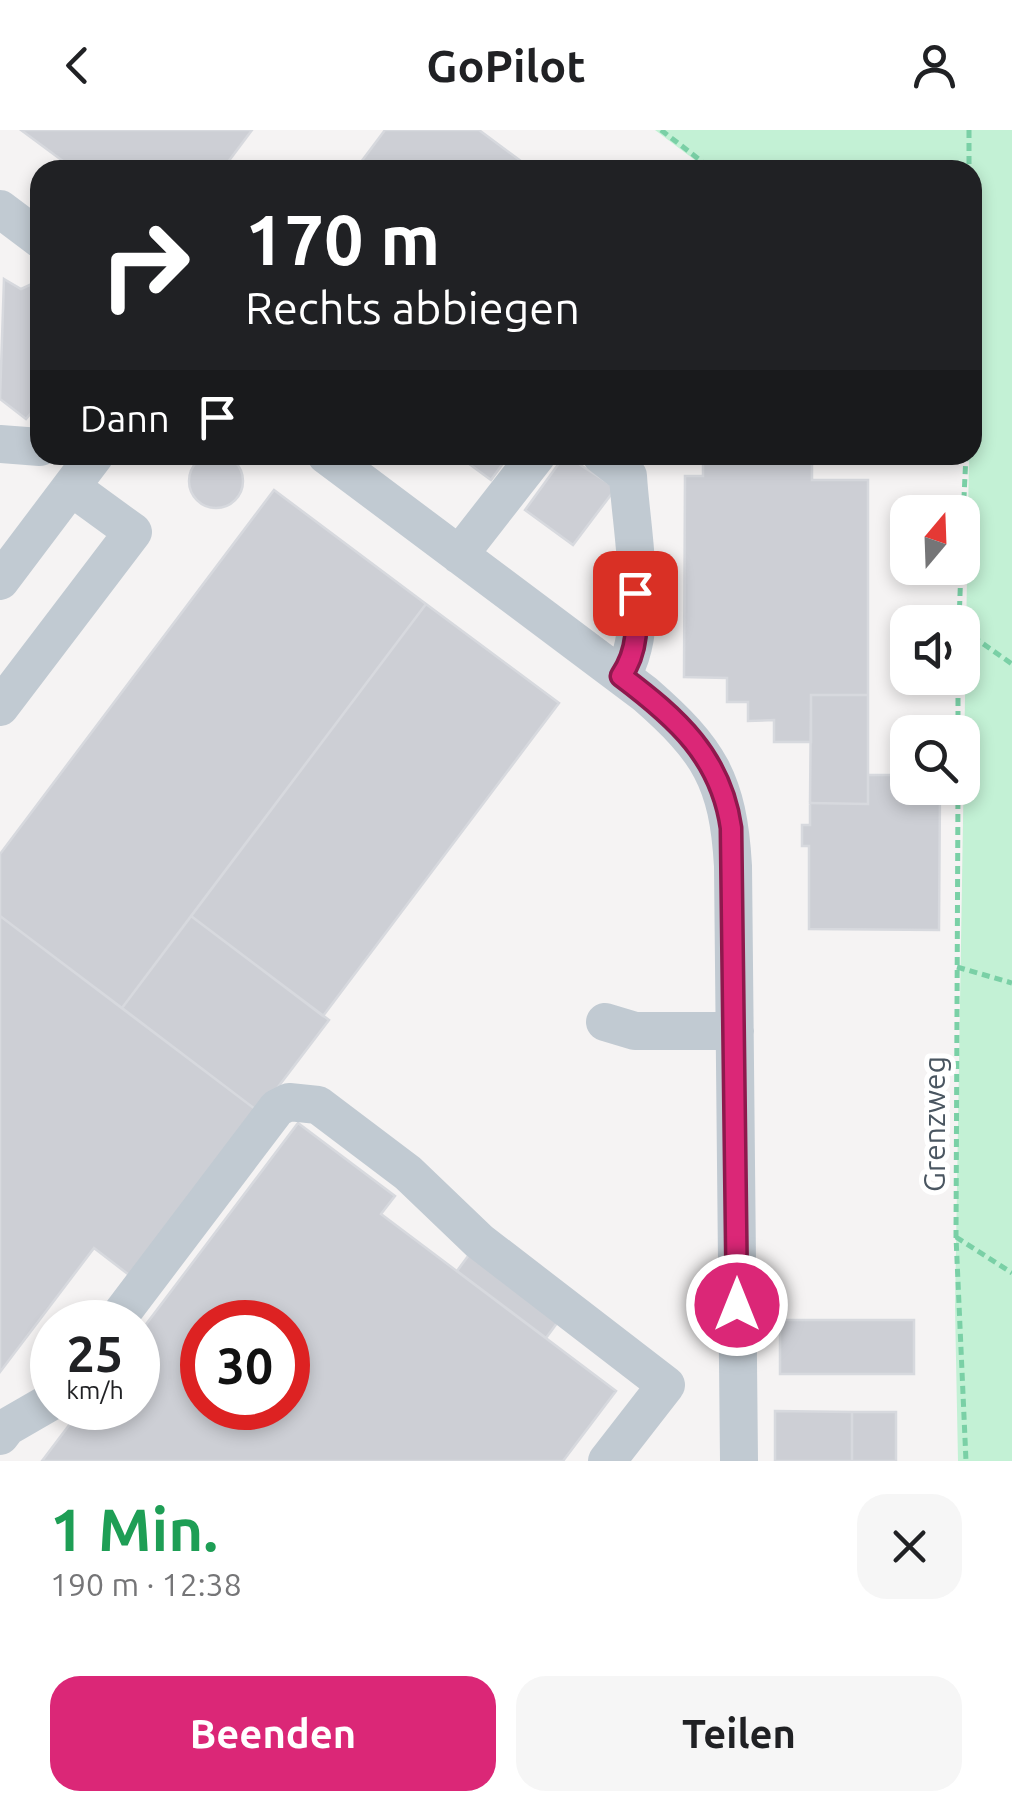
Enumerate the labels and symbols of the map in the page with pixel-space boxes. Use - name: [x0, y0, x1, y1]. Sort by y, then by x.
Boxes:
- north arrow: [890, 495, 980, 585]
- pin: [593, 551, 678, 636]
- street label: Grenzweg: [917, 1056, 951, 1192]
- position arrow: [685, 1253, 789, 1357]
- speed limit sign: 30: [180, 1300, 310, 1430]

